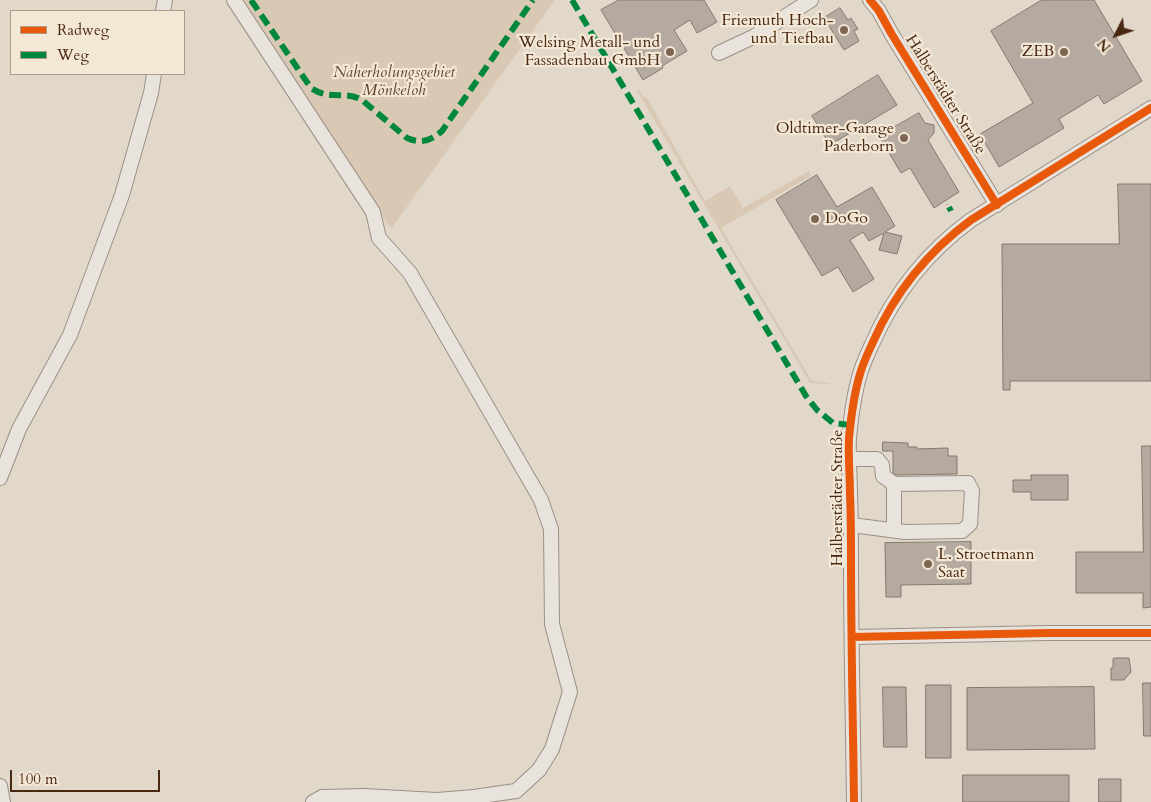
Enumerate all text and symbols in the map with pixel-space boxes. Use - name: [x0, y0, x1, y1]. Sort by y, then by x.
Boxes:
- legend: [10, 10, 185, 75]
- north arrow: [1091, 10, 1141, 60]
- place label: Friemuth Hoch- und Tiefbau: [722, 11, 834, 49]
- text: Radweg: [57, 20, 109, 40]
- marker: Friemuth Hoch- und Tiefbau: [838, 24, 850, 36]
- street label: Halberstädter Straße: [901, 32, 989, 158]
- place label: Welsing Metall- und Fassadenbau GmbH: [519, 33, 660, 71]
- text: N: [1093, 34, 1115, 56]
- place label: ZEB: [1022, 42, 1054, 62]
- text: Weg: [57, 45, 89, 65]
- marker: Welsing Metall- und Fassadenbau GmbH: [664, 46, 676, 58]
- marker: ZEB: [1058, 46, 1070, 58]
- park label: Naherholungsgebiet Mönkeloh: [333, 63, 455, 101]
- place label: Oldtimer-Garage Paderborn: [776, 119, 894, 157]
- marker: Oldtimer-Garage Paderborn: [898, 132, 910, 144]
- place label: DoGo: [825, 209, 868, 229]
- marker: DoGo: [809, 213, 821, 225]
- street label: Halberstädter Straße: [828, 429, 848, 567]
- place label: L. Stroetmann Saat: [938, 545, 1035, 583]
- marker: L. Stroetmann Saat: [922, 558, 934, 570]
- scale bar: [12, 760, 162, 792]
- text: 100 m: [18, 769, 58, 789]

